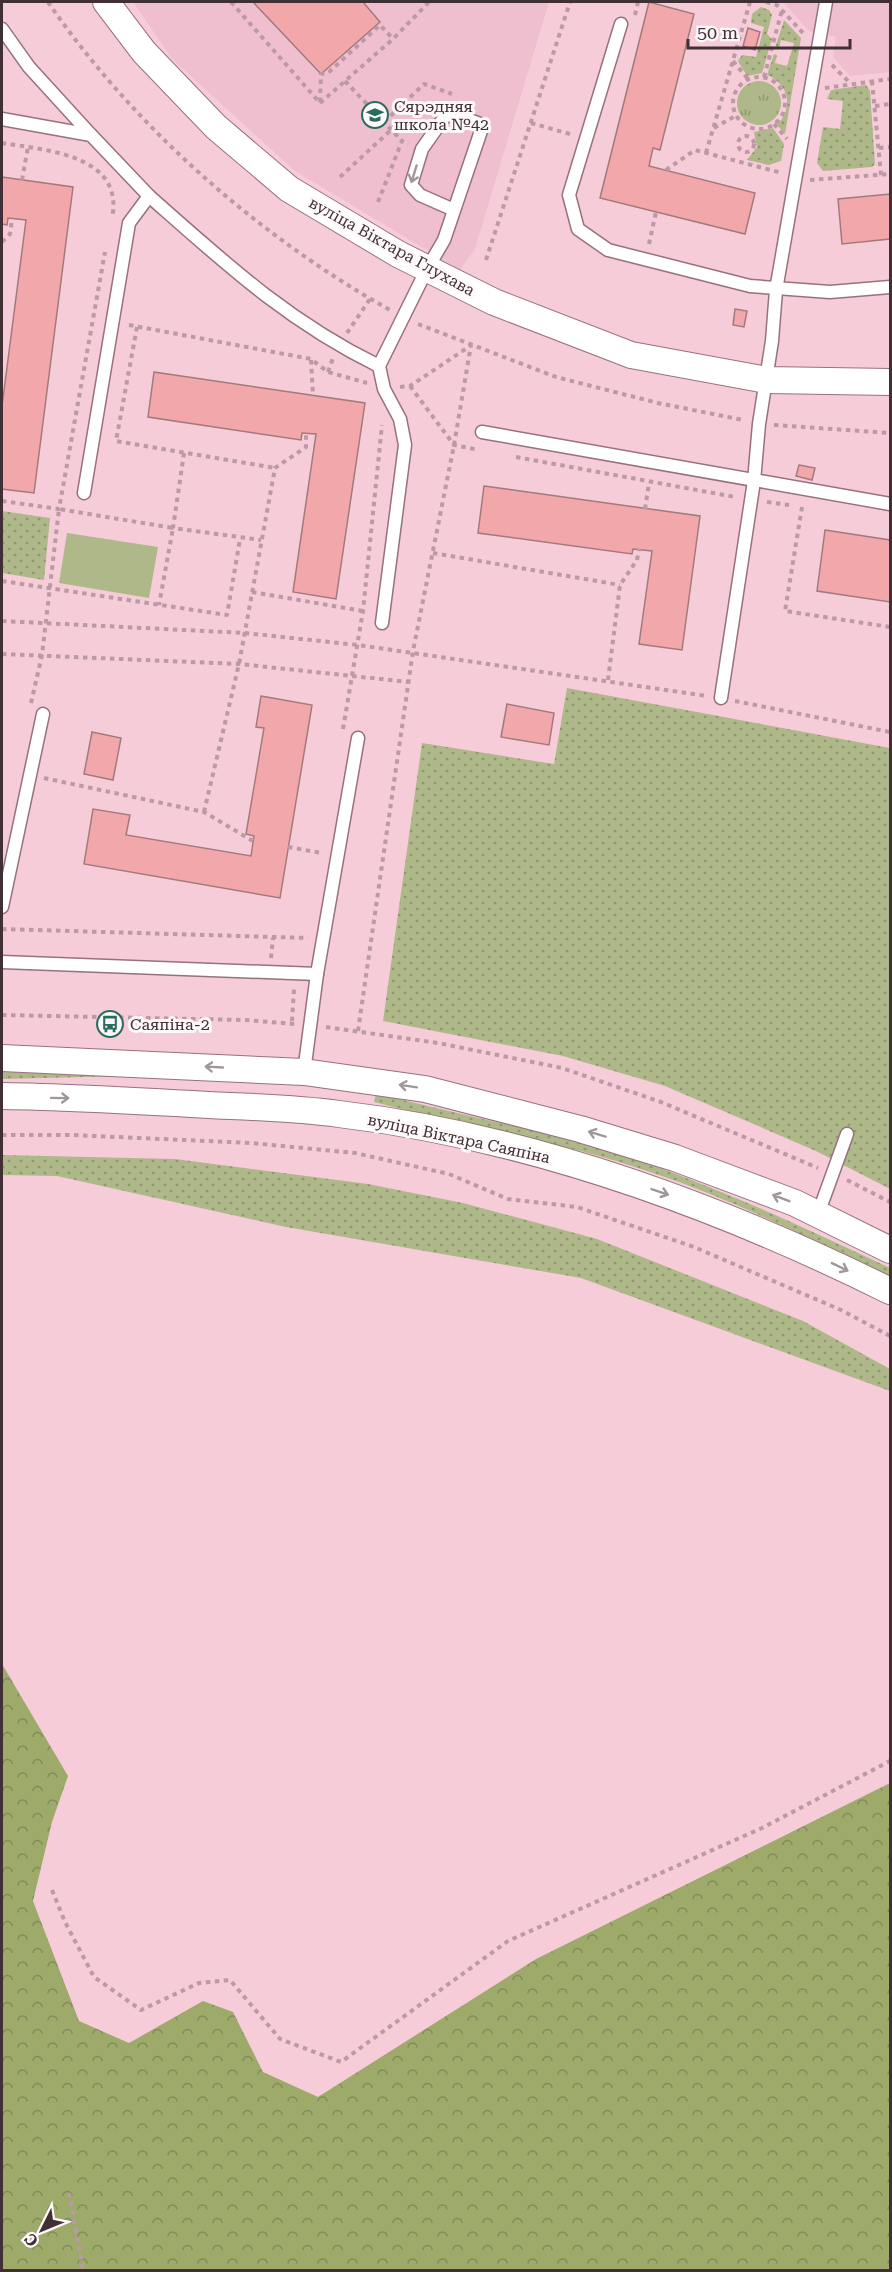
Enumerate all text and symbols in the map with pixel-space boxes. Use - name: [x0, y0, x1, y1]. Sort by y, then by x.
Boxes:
- scale bar: [688, 12, 850, 50]
- text: 50 m: [697, 22, 738, 43]
- place label: Сярэдняя школа №42: [394, 97, 489, 134]
- school or university icon: Сярэдняя школа №42: [360, 100, 390, 130]
- one-way arrow: [408, 164, 419, 183]
- street label: вуліца Віктара Глухава: [305, 193, 478, 300]
- bus stop icon: Саяпіна-2: [95, 1009, 125, 1039]
- place label: Саяпіна-2: [130, 1015, 210, 1034]
- one-way arrow: [204, 1062, 224, 1073]
- one-way arrow: [398, 1081, 418, 1092]
- one-way arrow: [49, 1092, 69, 1104]
- street label: вуліца Віктара Саяпіна: [366, 1110, 552, 1167]
- one-way arrow: [588, 1128, 607, 1139]
- one-way arrow: [650, 1188, 669, 1199]
- one-way arrow: [772, 1191, 791, 1202]
- one-way arrow: [831, 1261, 849, 1273]
- north arrow: [12, 2200, 72, 2260]
- text: С: [21, 2229, 42, 2250]

